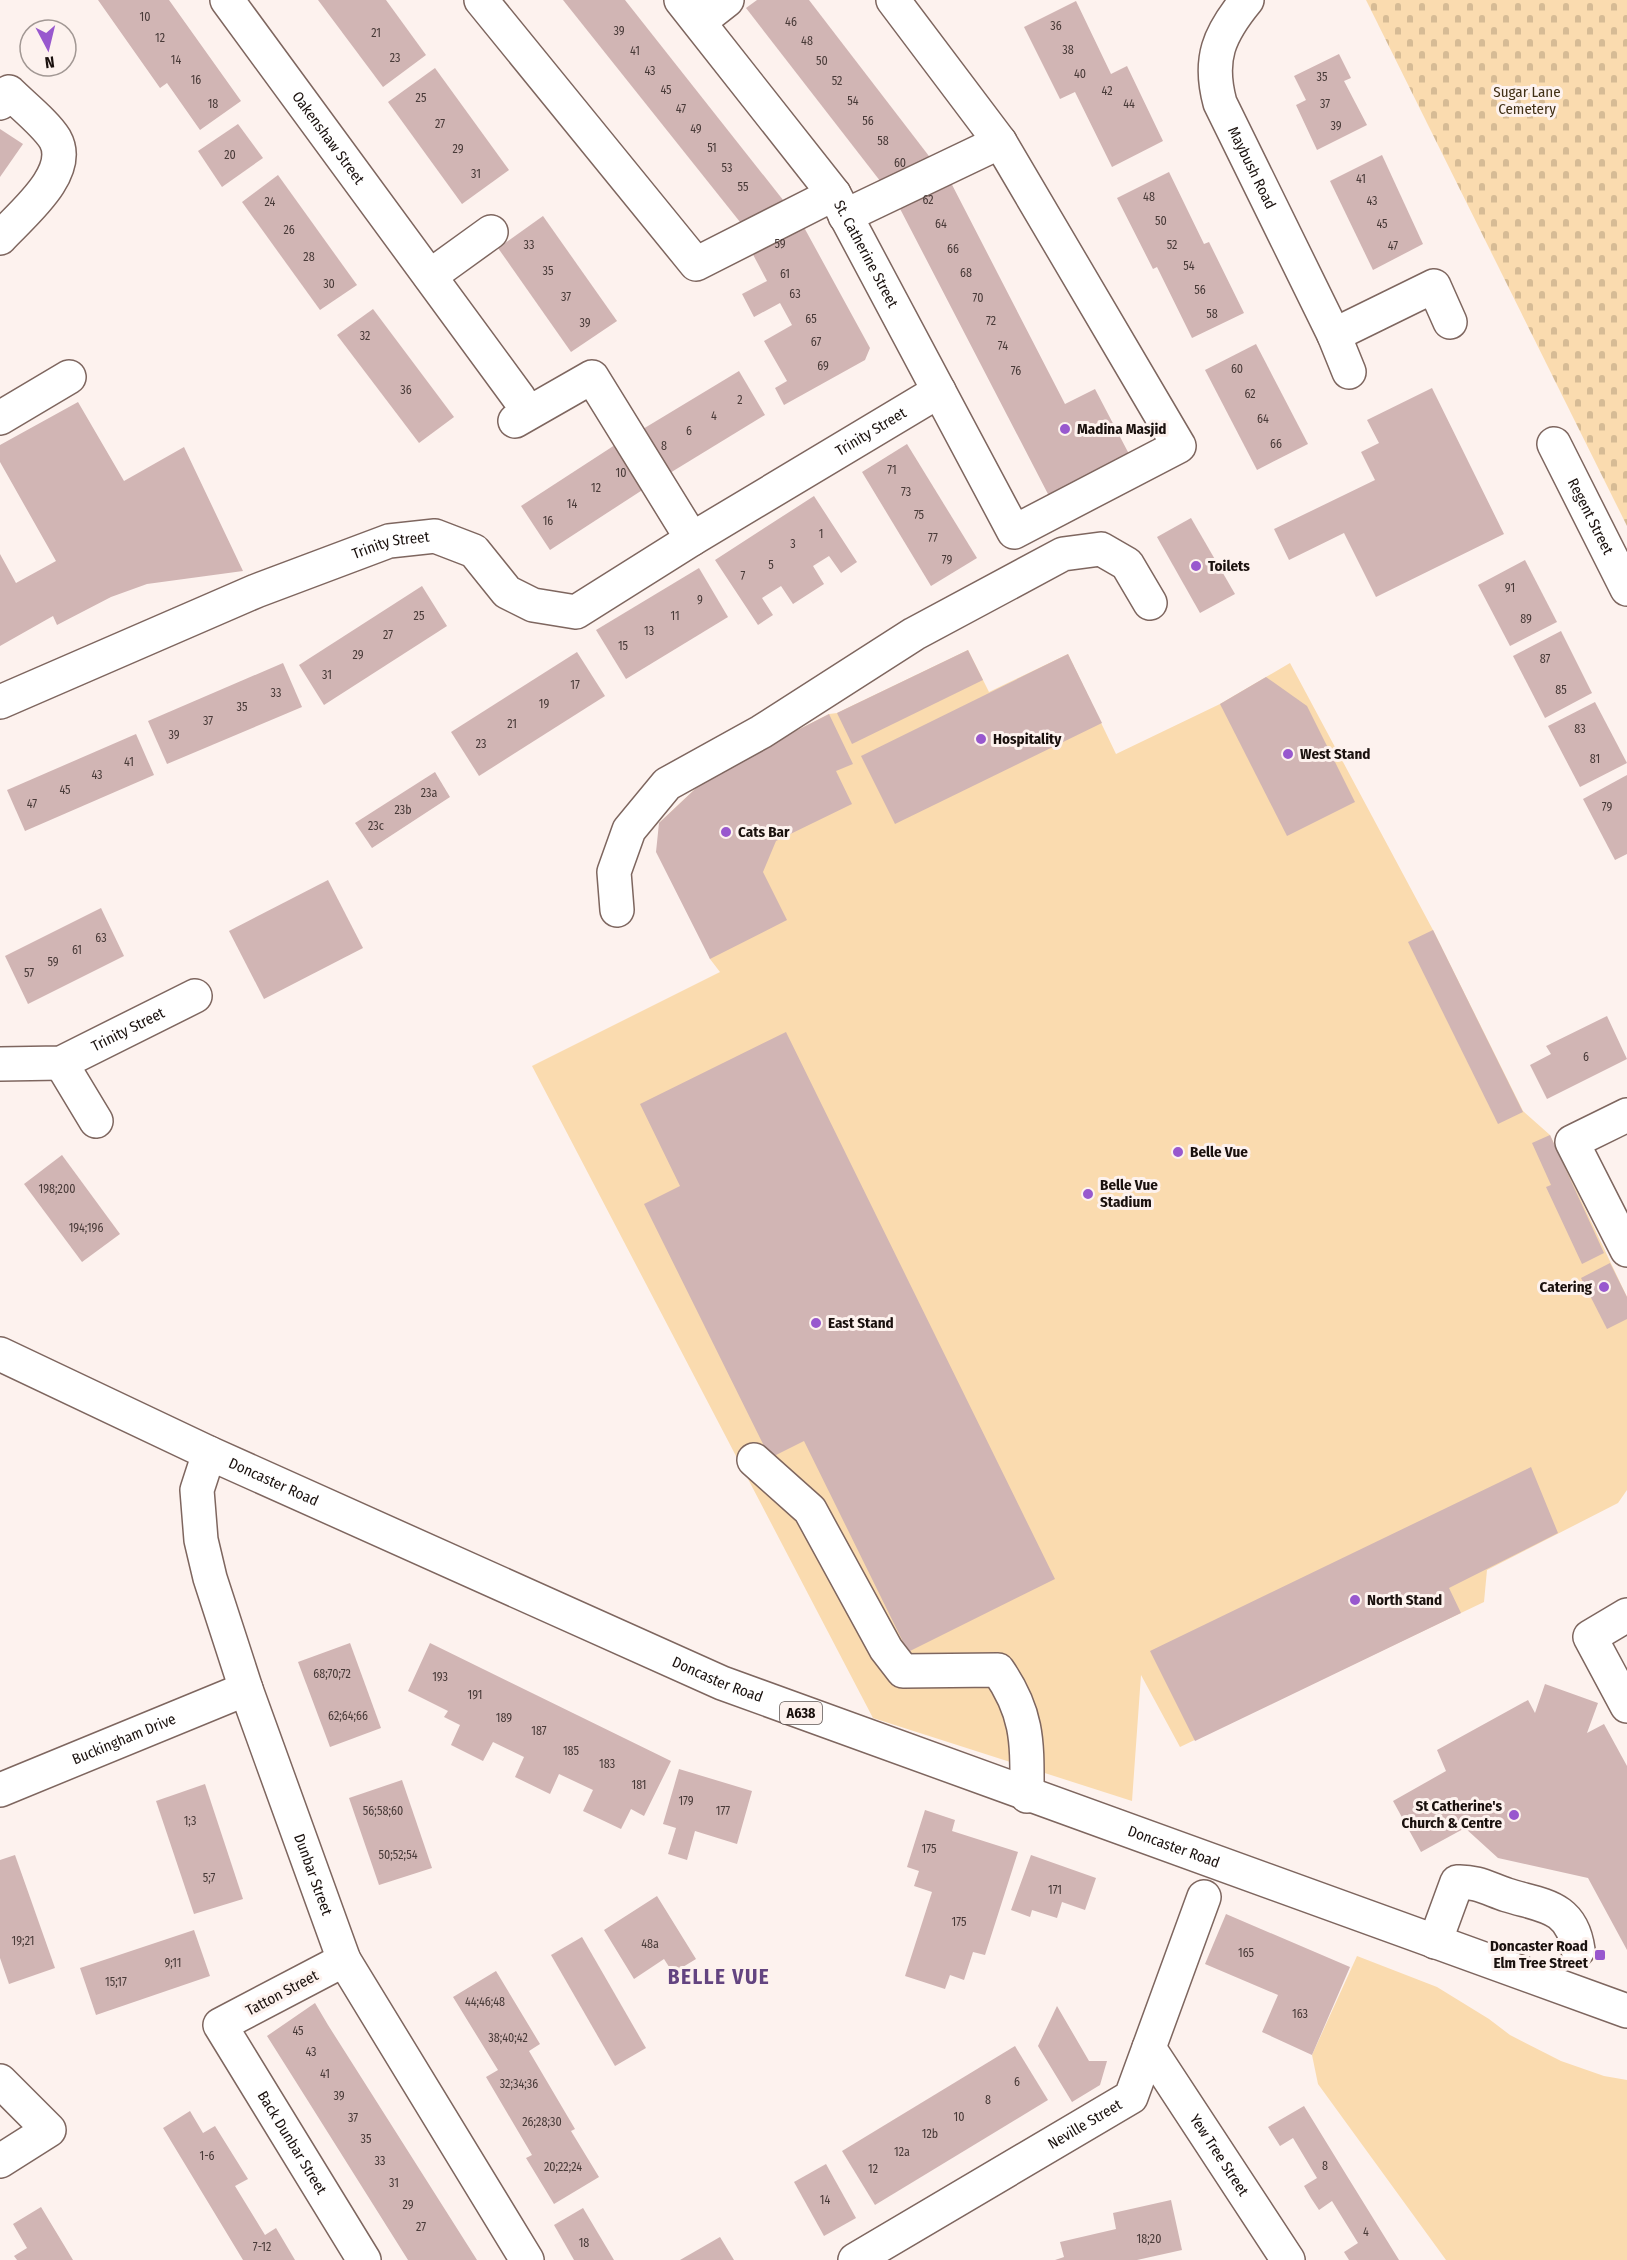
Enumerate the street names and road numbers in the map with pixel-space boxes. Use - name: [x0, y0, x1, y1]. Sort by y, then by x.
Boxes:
- street label: Oakenshaw Street: [288, 88, 368, 188]
- street label: Maybush Road: [1224, 124, 1280, 212]
- street label: St. Catherine Street: [830, 197, 902, 311]
- street label: Trinity Street: [832, 404, 910, 460]
- street label: Regent Street: [1564, 475, 1617, 557]
- street label: Trinity Street: [350, 528, 430, 563]
- street label: Trinity Street: [89, 1004, 168, 1055]
- street label: Doncaster Road: [226, 1454, 321, 1510]
- street label: Doncaster Road: [669, 1653, 765, 1706]
- road number: A638: [780, 1702, 822, 1724]
- street label: Buckingham Drive: [69, 1710, 178, 1768]
- street label: Doncaster Road: [1125, 1822, 1222, 1872]
- street label: Dunbar Street: [290, 1831, 336, 1918]
- street label: Tatton Street: [243, 1966, 321, 2020]
- street label: Back Dunbar Street: [254, 2088, 331, 2198]
- street label: Neville Street: [1045, 2095, 1125, 2153]
- street label: Yew Tree Street: [1186, 2111, 1253, 2199]

